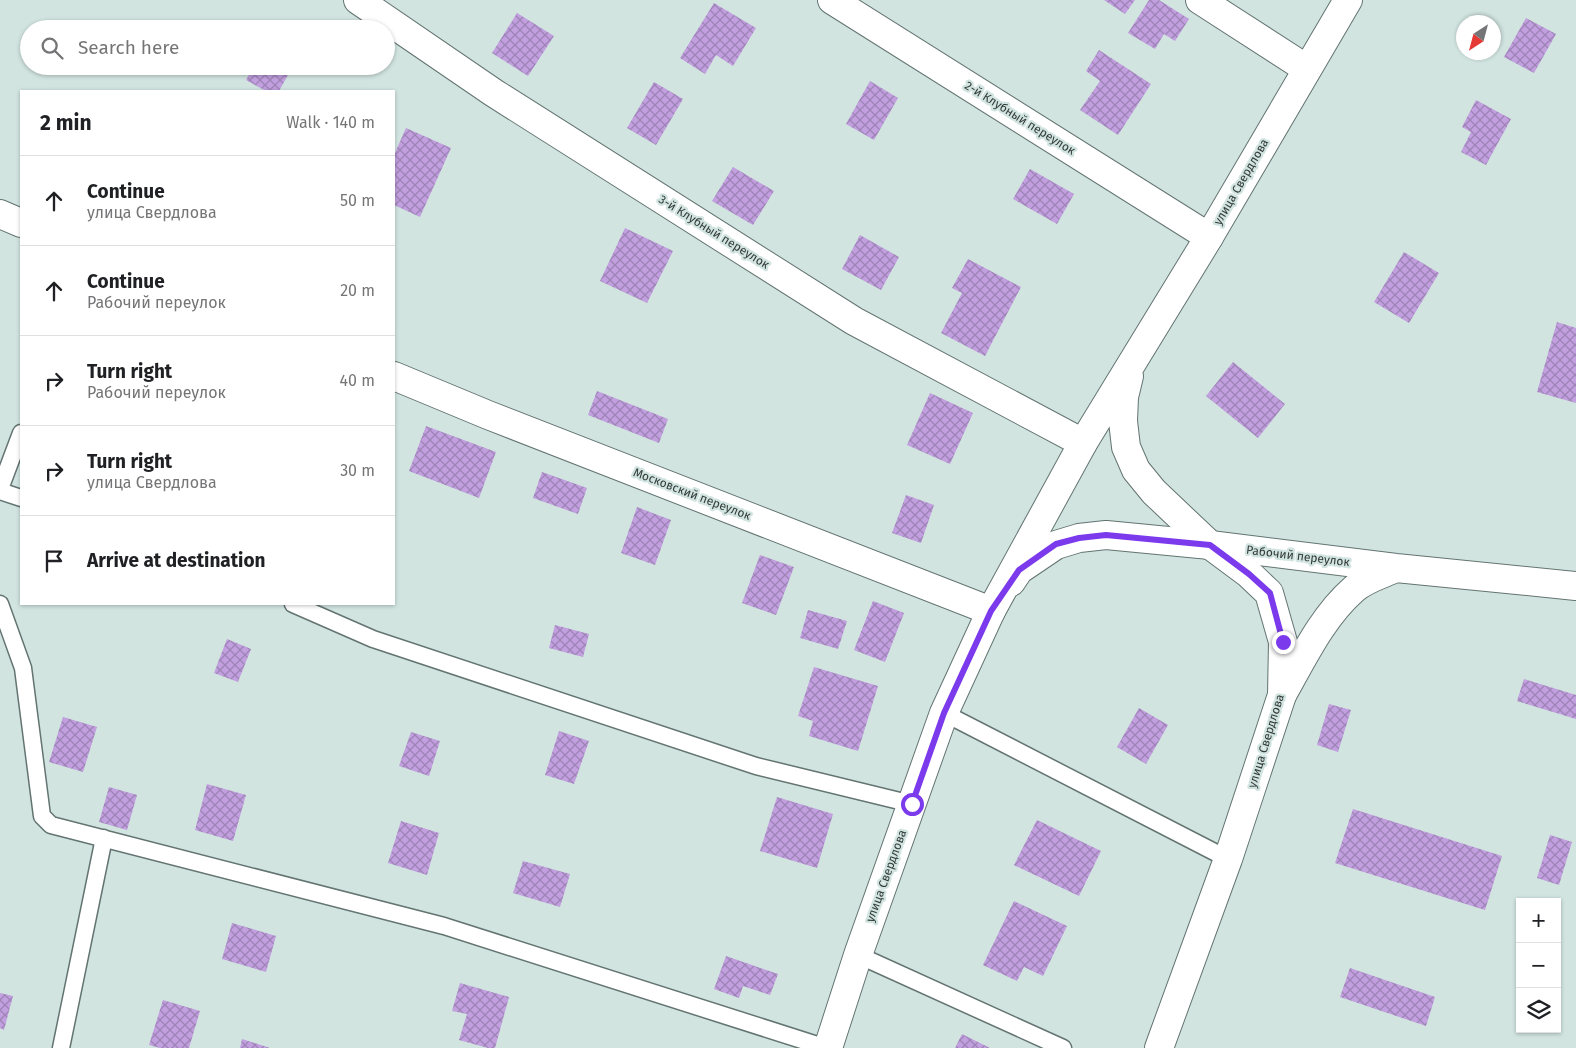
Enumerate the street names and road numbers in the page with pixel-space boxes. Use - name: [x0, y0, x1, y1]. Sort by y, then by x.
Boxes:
- street label: 2-й Клубный переулок: [962, 78, 1078, 158]
- street label: улица Свердлова: [1211, 136, 1271, 228]
- street label: 3-й Клубный переулок: [656, 192, 772, 272]
- street label: Московский переулок: [631, 465, 753, 523]
- street label: Рабочий переулок: [1245, 543, 1351, 569]
- street label: улица Свердлова: [1245, 692, 1287, 790]
- street label: улица Свердлова: [863, 828, 909, 924]

